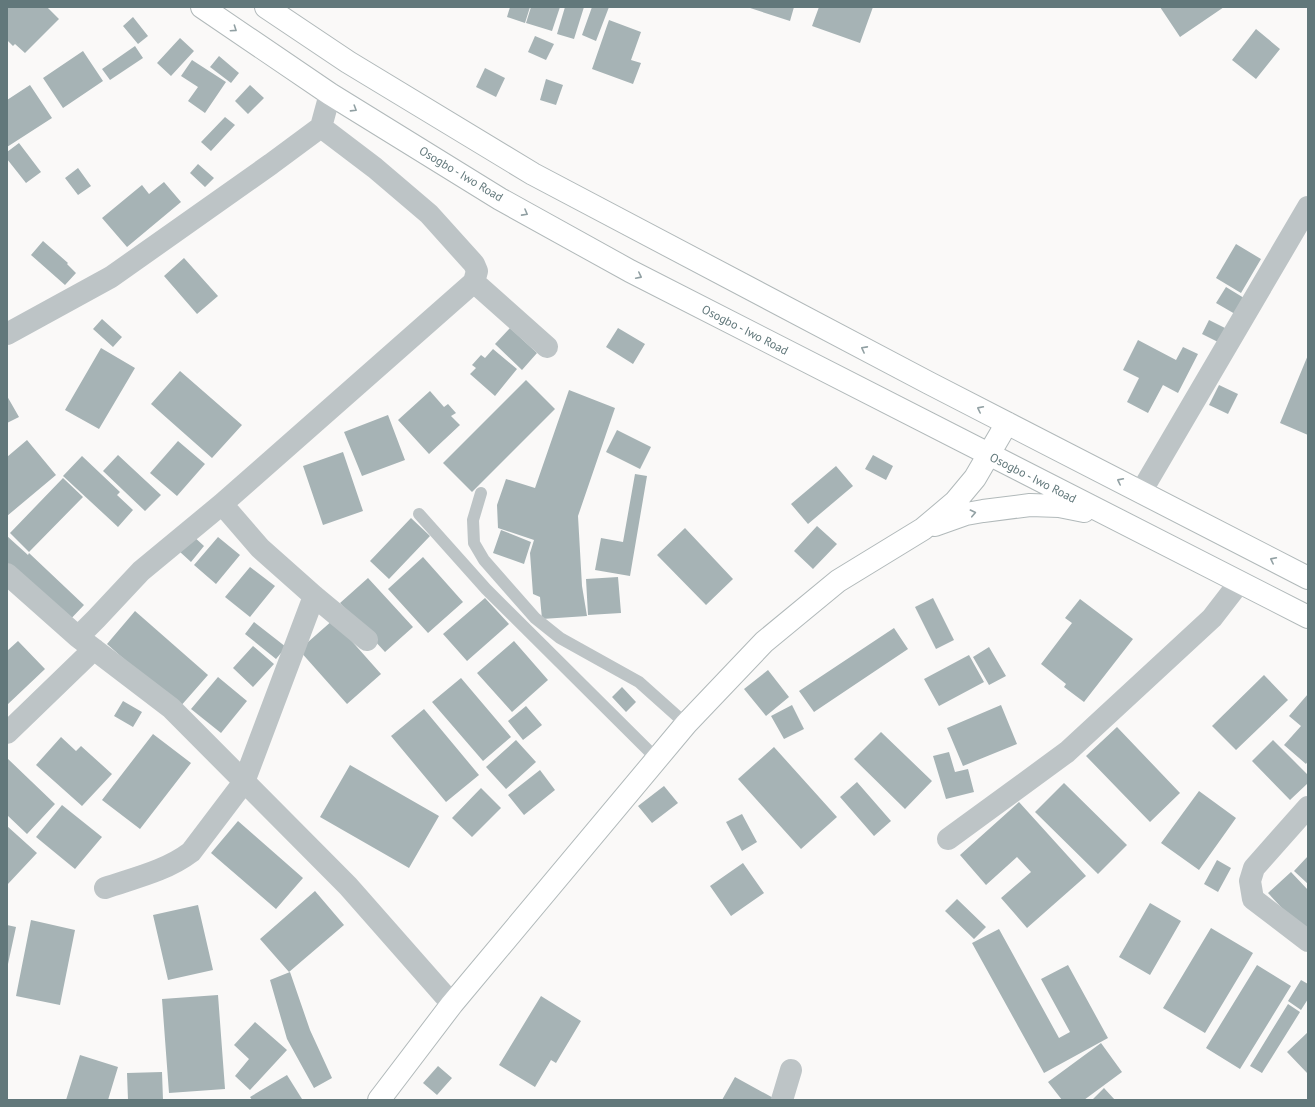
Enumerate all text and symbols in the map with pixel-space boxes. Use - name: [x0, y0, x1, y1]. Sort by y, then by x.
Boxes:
- one-way arrow: [230, 24, 237, 31]
- one-way arrow: [350, 104, 357, 111]
- street label: Osogbo - Iwo Road: [417, 143, 506, 204]
- one-way arrow: [521, 208, 528, 215]
- one-way arrow: [634, 271, 642, 279]
- street label: Osogbo - Iwo Road: [699, 301, 791, 358]
- one-way arrow: [861, 346, 869, 354]
- one-way arrow: [976, 407, 984, 414]
- street label: Osogbo - Iwo Road: [987, 449, 1079, 506]
- one-way arrow: [1117, 479, 1124, 486]
- one-way arrow: [970, 509, 976, 518]
- one-way arrow: [1270, 557, 1278, 565]

